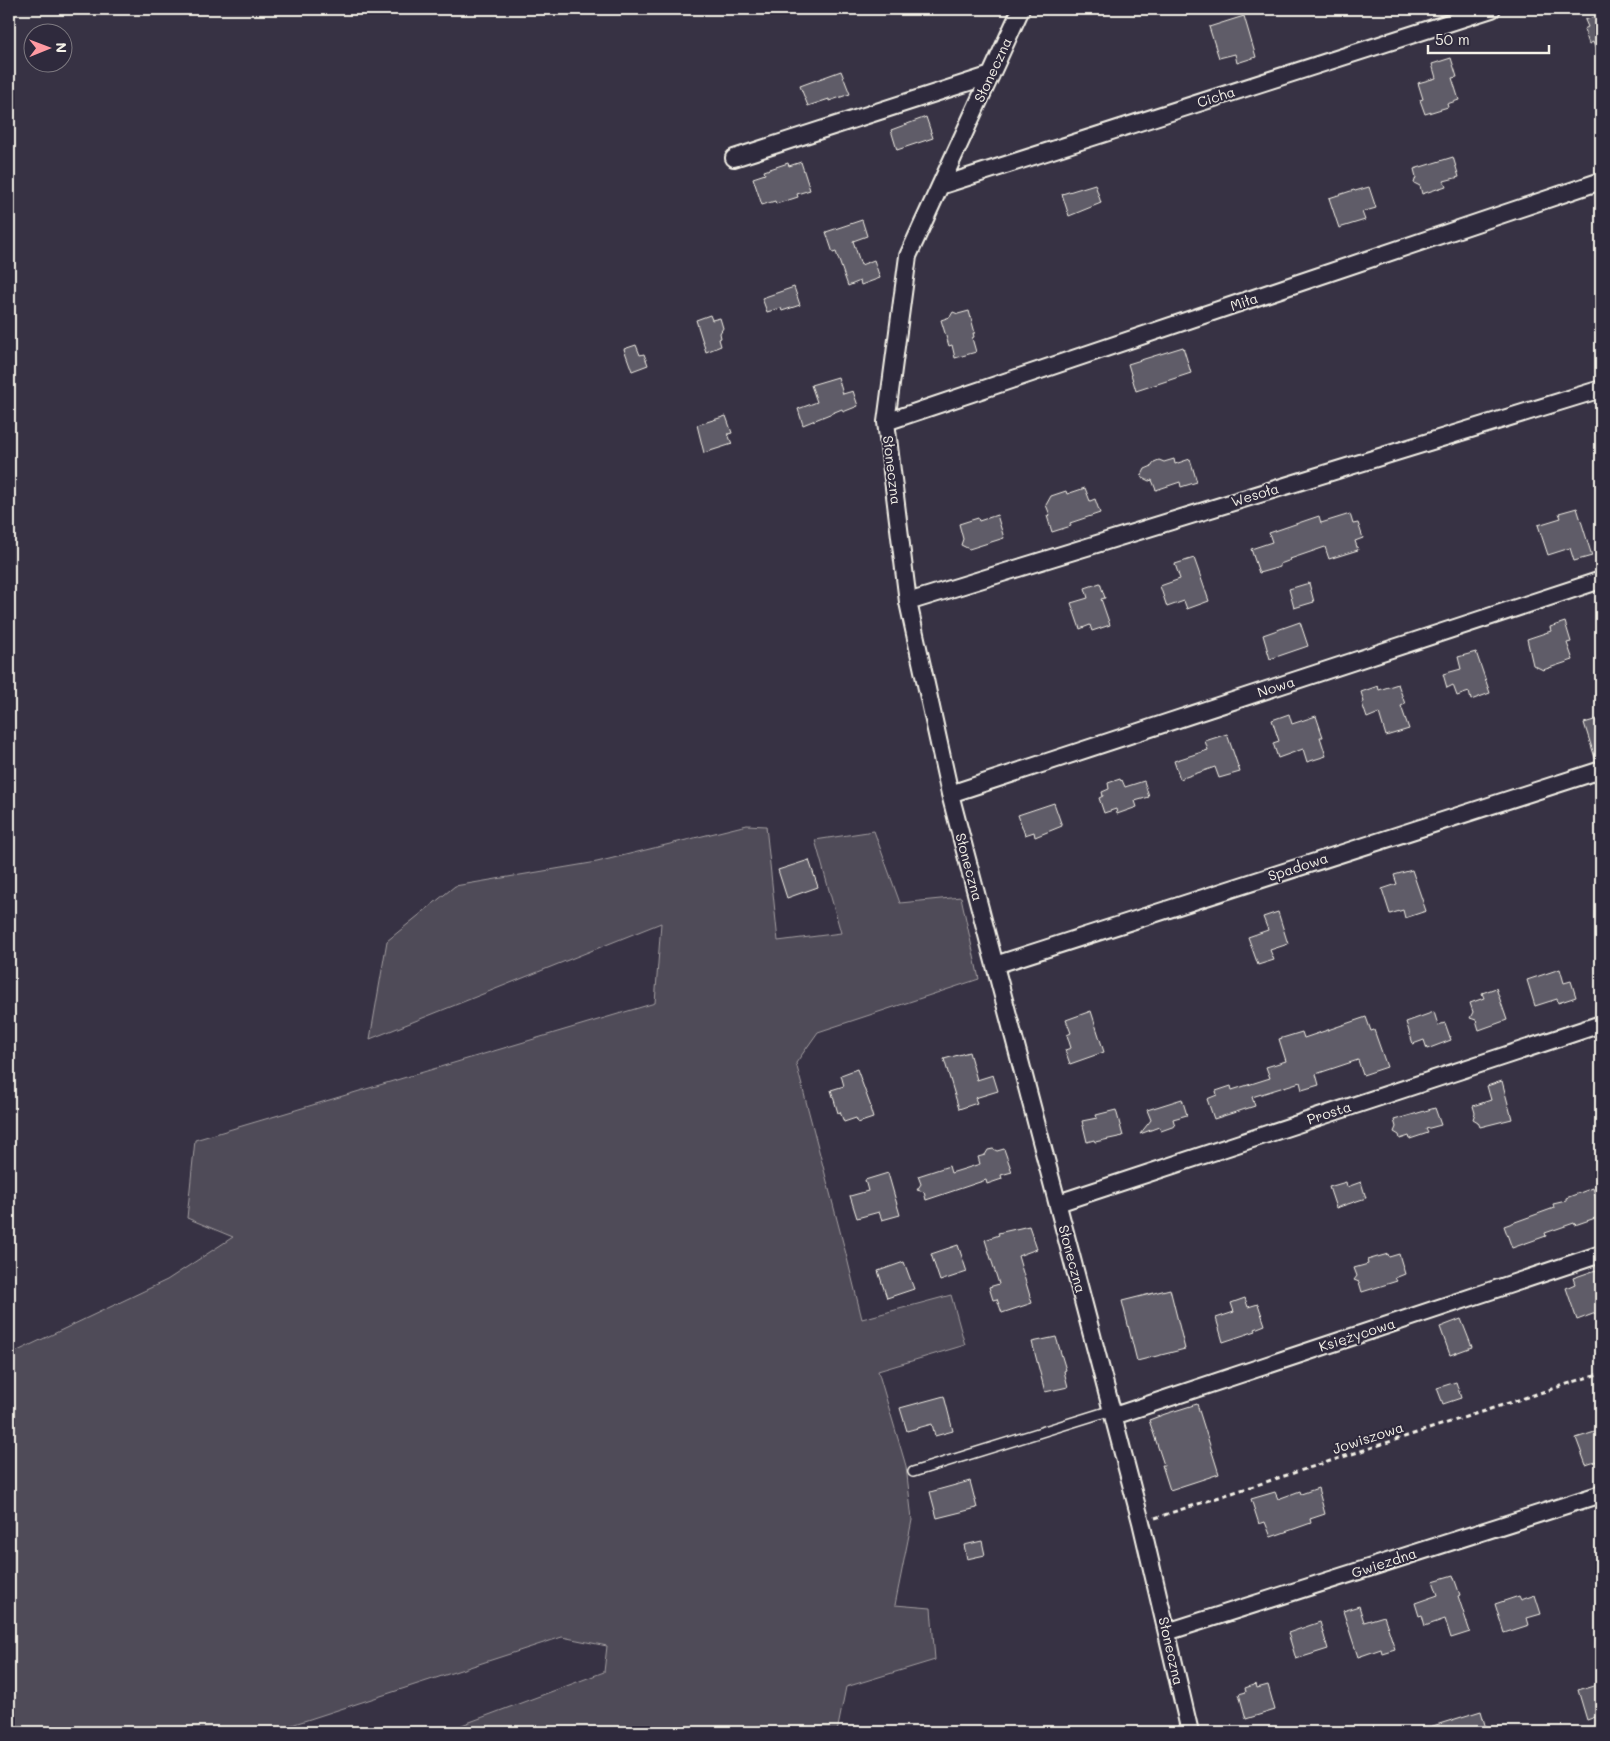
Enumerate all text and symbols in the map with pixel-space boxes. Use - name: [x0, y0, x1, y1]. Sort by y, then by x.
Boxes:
- north arrow: [22, 22, 72, 72]
- scale bar: [1428, 22, 1549, 54]
- text: 50 m: [1435, 29, 1470, 49]
- street label: Słoneczna: [969, 34, 1016, 105]
- text: N: [52, 42, 71, 53]
- street label: Cicha: [1194, 81, 1237, 112]
- street label: Miła: [1227, 288, 1260, 315]
- street label: Słoneczna: [879, 434, 906, 506]
- street label: Wesoła: [1229, 478, 1281, 511]
- street label: Nowa: [1255, 672, 1297, 701]
- street label: Słoneczna: [951, 831, 988, 903]
- street label: Spadowa: [1265, 848, 1330, 885]
- street label: Prosta: [1304, 1096, 1353, 1129]
- street label: Słoneczna: [1054, 1223, 1091, 1295]
- street label: Księżycowa: [1316, 1313, 1398, 1356]
- street label: Jowiszowa: [1330, 1417, 1406, 1458]
- street label: Gwiezdna: [1349, 1543, 1419, 1582]
- street label: Słoneczna: [1154, 1615, 1189, 1687]

